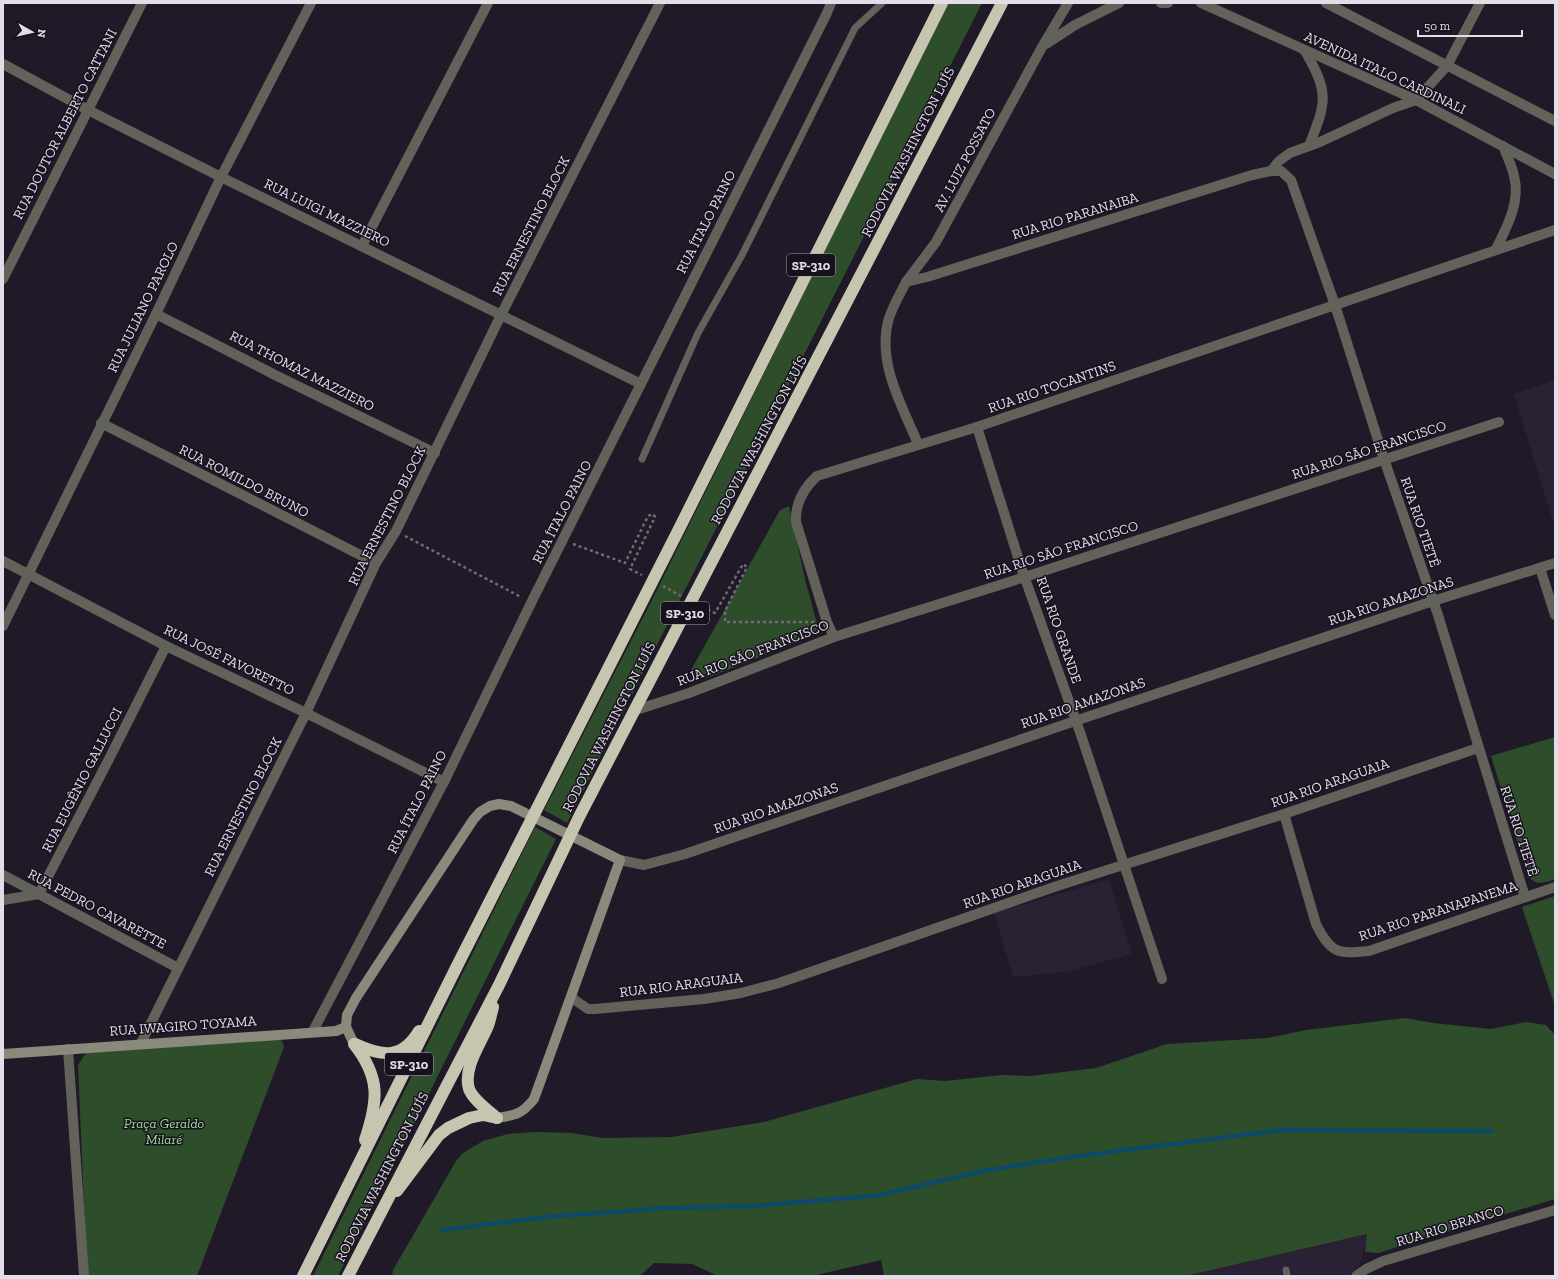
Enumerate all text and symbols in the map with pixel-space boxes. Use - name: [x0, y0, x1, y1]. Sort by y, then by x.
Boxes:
- north arrow: [12, 12, 52, 52]
- scale bar: [1418, 12, 1522, 38]
- text: 50 m: [1424, 19, 1451, 33]
- street label: RUA DOUTOR ALBERTO CATTANI: [9, 26, 121, 222]
- street label: AVENIDA ITALO CARDINALI: [1302, 28, 1468, 118]
- street label: RODOVIA WASHINGTON LUÍS: [858, 64, 958, 240]
- street label: AV. LUIZ POSSATO: [930, 105, 1000, 215]
- street label: RUA ERNESTINO BLOCK: [489, 154, 573, 298]
- street label: RUA ÍTALO PAINO: [673, 168, 739, 276]
- street label: RUA LUIGI MAZZIERO: [261, 175, 393, 251]
- street label: RUA RIO PARANAIBA: [1010, 188, 1141, 243]
- street label: RUA JULIANO PAROLO: [104, 239, 182, 375]
- road number: SP-310: [787, 254, 835, 276]
- street label: RUA THOMAZ MAZZIERO: [227, 327, 377, 415]
- street label: RODOVIA WASHINGTON LUÍS: [707, 353, 811, 527]
- street label: RUA RIO TOCANTINS: [986, 357, 1118, 417]
- street label: RUA RIO SÃO FRANCISCO: [1290, 417, 1448, 483]
- street label: RUA ROMILDO BRUNO: [176, 441, 312, 521]
- street label: RUA ERNESTINO BLOCK: [345, 444, 429, 588]
- street label: RUA ÍTALO PAINO: [529, 458, 595, 566]
- street label: RUA RIO TIETÊ: [1397, 475, 1443, 569]
- street label: RUA RIO SÃO FRANCISCO: [982, 517, 1140, 583]
- street label: RUA RIO AMAZONAS: [1326, 573, 1456, 629]
- street label: RUA RIO GRANDE: [1033, 574, 1085, 686]
- road number: SP-310: [661, 602, 709, 624]
- street label: RUA RIO SÃO FRANCISCO: [675, 616, 831, 690]
- street label: RUA JOSÉ FAVORETTO: [161, 621, 297, 699]
- street label: RODOVIA WASHINGTON LUÍS: [559, 639, 659, 815]
- street label: RUA RIO AMAZONAS: [1018, 674, 1148, 732]
- street label: RUA EUGÊNIO GALLUCCI: [38, 705, 126, 855]
- street label: RUA ERNESTINO BLOCK: [201, 735, 285, 879]
- street label: RUA ÍTALO PAINO: [384, 748, 450, 856]
- street label: RUA RIO ARAGUAIA: [1269, 755, 1392, 811]
- street label: RUA RIO AMAZONAS: [711, 779, 841, 837]
- street label: RUA RIO TIETÊ: [1496, 784, 1542, 878]
- street label: RUA RIO ARAGUAIA: [961, 856, 1084, 912]
- street label: RUA PEDRO CAVARETTE: [25, 865, 169, 953]
- street label: RUA RIO PARANAPANEMA: [1357, 877, 1520, 945]
- street label: RUA RIO ARAGUAIA: [619, 969, 744, 1001]
- street label: RUA IWAGIRO TOYAMA: [109, 1012, 258, 1040]
- road number: SP-310: [385, 1053, 433, 1075]
- street label: RODOVIA WASHINGTON LUÍS: [332, 1089, 432, 1265]
- park label: Praça Geraldo Milaré: [124, 1115, 205, 1148]
- street label: RUA RIO BRANCO: [1394, 1202, 1506, 1250]

